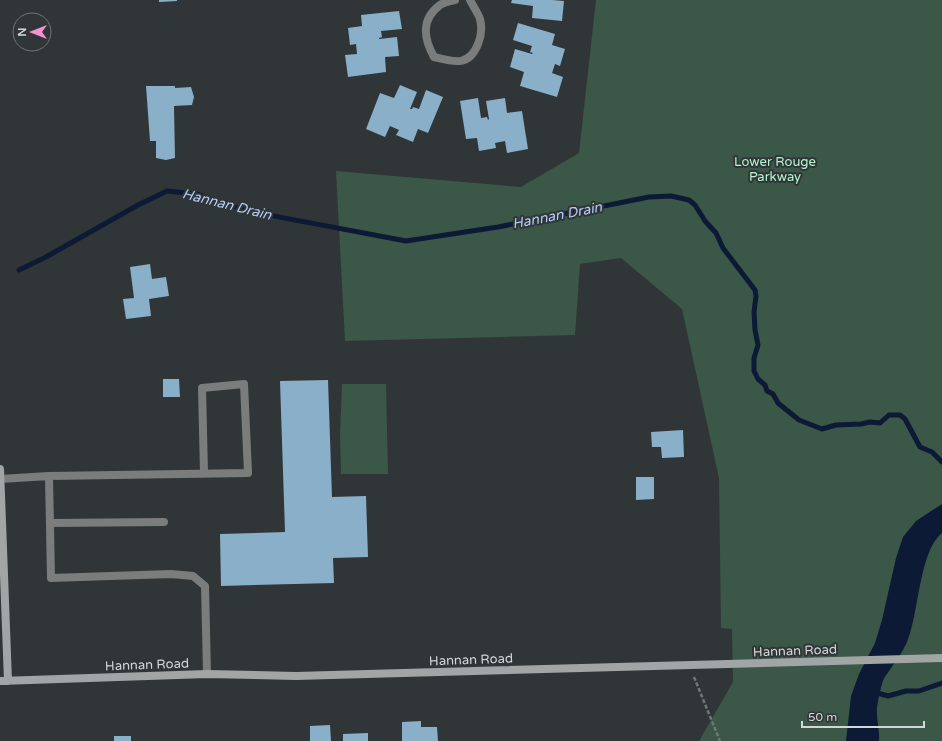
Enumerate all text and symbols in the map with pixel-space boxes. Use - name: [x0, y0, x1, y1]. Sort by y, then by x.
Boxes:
- north arrow: [12, 12, 52, 52]
- text: N: [16, 28, 29, 36]
- park label: Lower Rouge Parkway: [734, 154, 816, 185]
- water label: Hannan Drain: [181, 185, 274, 224]
- water label: Hannan Drain: [511, 198, 604, 233]
- street label: Hannan Road: [753, 642, 837, 660]
- street label: Hannan Road: [429, 651, 513, 669]
- street label: Hannan Road: [105, 656, 189, 674]
- scale bar: [802, 703, 924, 729]
- text: 50 m: [808, 710, 837, 724]

